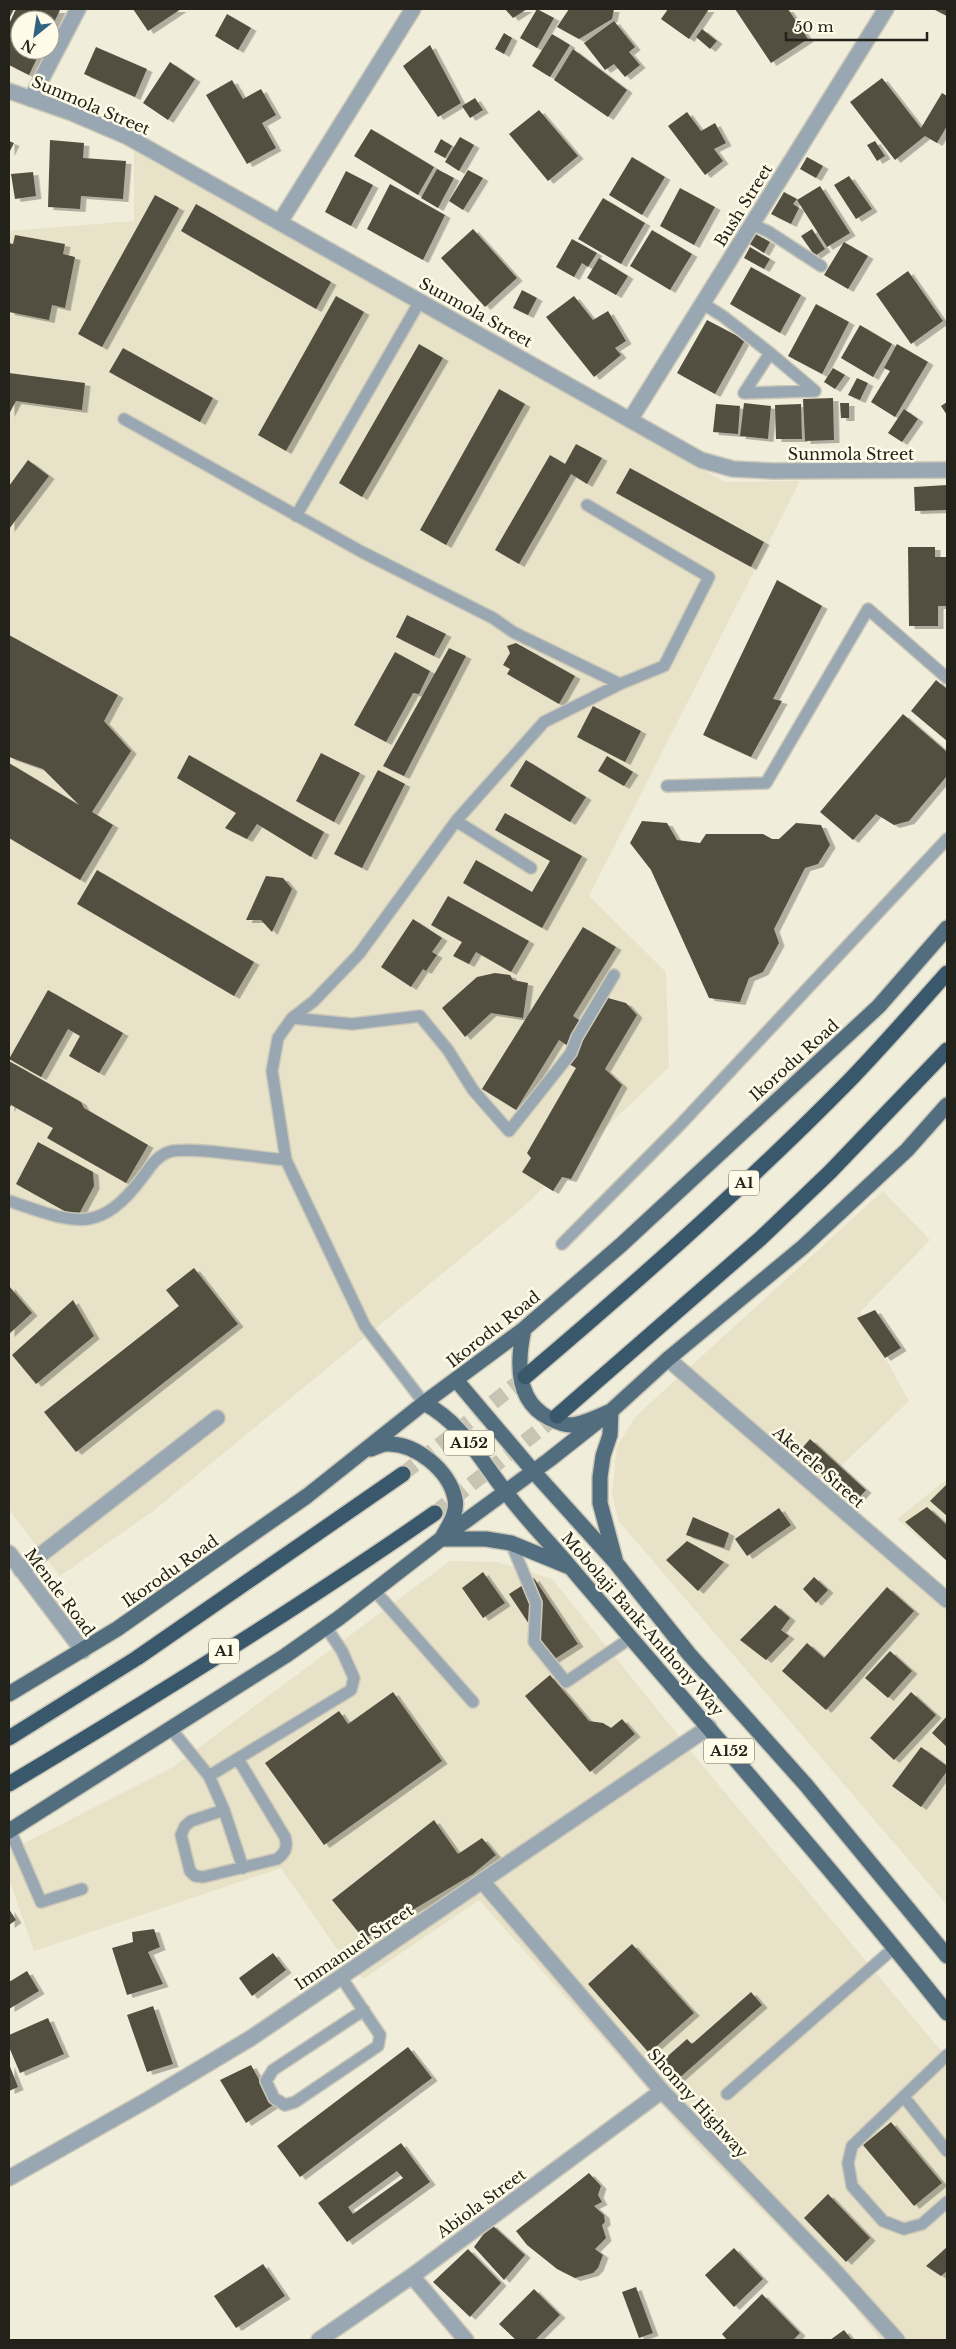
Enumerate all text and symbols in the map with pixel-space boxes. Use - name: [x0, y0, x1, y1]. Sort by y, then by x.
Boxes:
- north arrow: [10, 10, 60, 60]
- scale bar: [786, 10, 927, 42]
- text: 50 m: [794, 17, 834, 36]
- text: N: [18, 35, 39, 57]
- street label: Sunmola Street: [29, 71, 153, 139]
- street label: Bush Street: [710, 160, 776, 250]
- street label: Sunmola Street: [416, 273, 536, 351]
- street label: Sunmola Street: [788, 444, 914, 464]
- street label: Ikorodu Road: [745, 1015, 843, 1105]
- road number: A1: [729, 1170, 759, 1196]
- street label: Ikorodu Road: [442, 1286, 544, 1372]
- street label: Akerele Street: [768, 1421, 869, 1512]
- road number: A152: [444, 1430, 494, 1456]
- street label: Mobolaji Bank-Anthony Way: [558, 1528, 729, 1721]
- street label: Ikorodu Road: [118, 1530, 222, 1612]
- street label: Mende Road: [21, 1544, 100, 1640]
- road number: A1: [209, 1638, 239, 1664]
- road number: A152: [704, 1738, 754, 1764]
- street label: Immanuel Street: [291, 1900, 417, 1994]
- street label: Shonny Highway: [644, 2044, 753, 2163]
- street label: Abiola Street: [432, 2164, 529, 2243]

